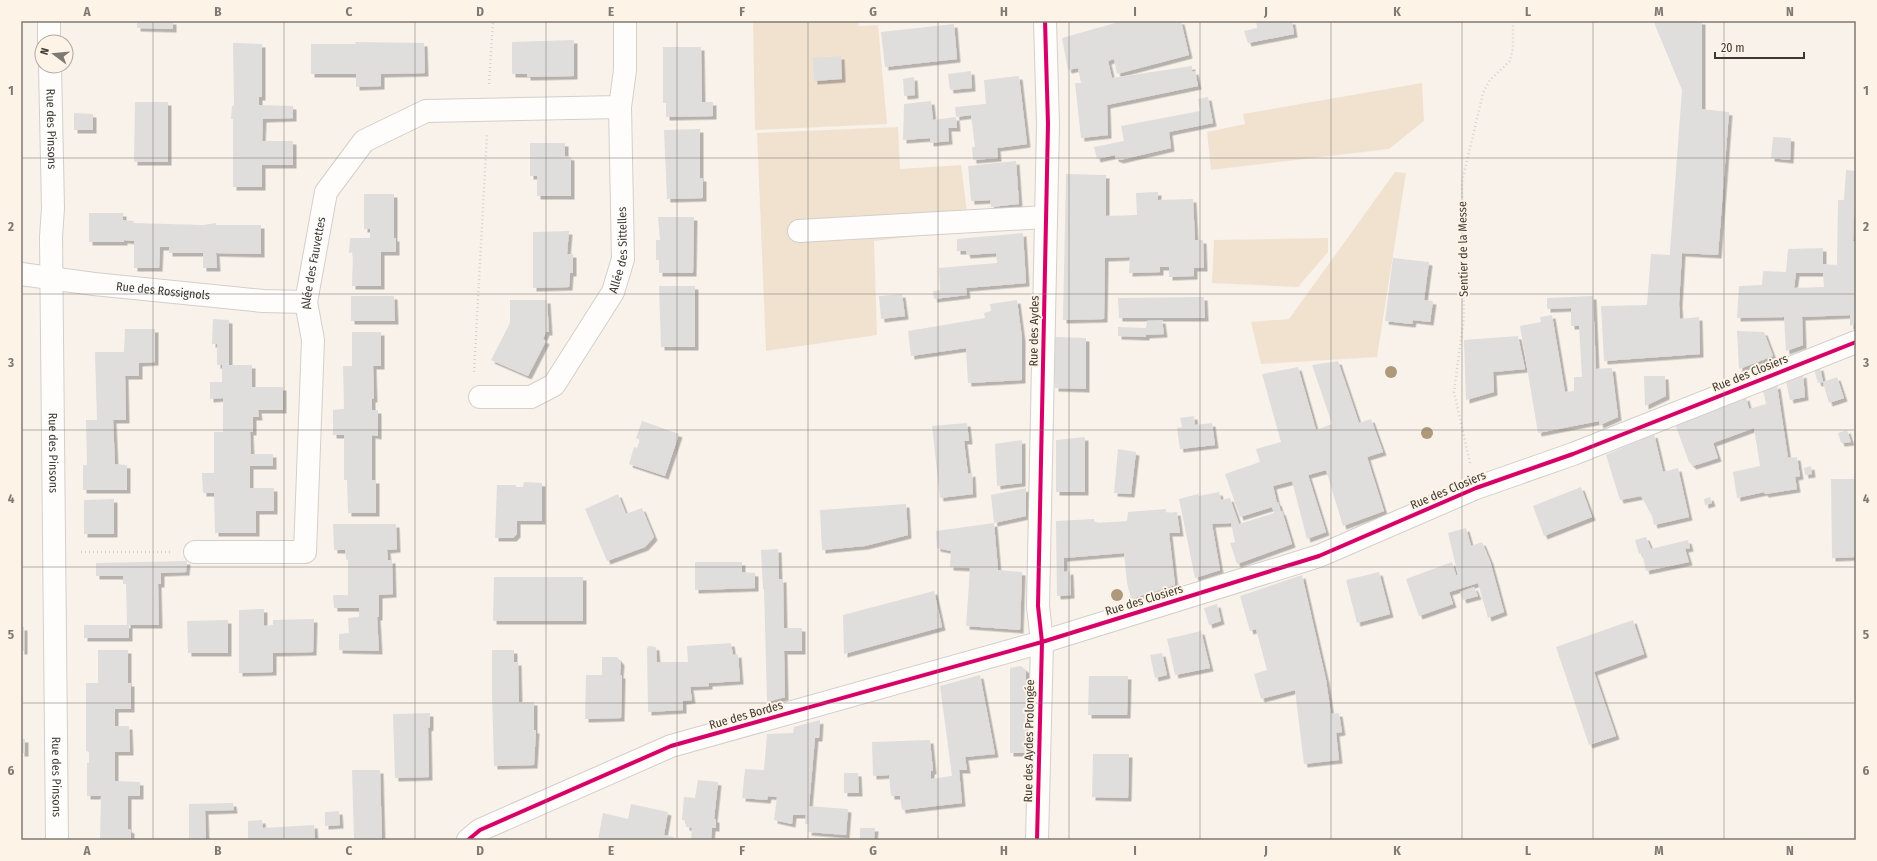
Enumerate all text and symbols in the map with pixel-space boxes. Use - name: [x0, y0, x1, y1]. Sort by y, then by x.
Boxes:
- text: A: [82, 4, 91, 19]
- text: B: [214, 4, 222, 19]
- text: C: [346, 4, 353, 19]
- text: D: [476, 4, 484, 19]
- text: E: [608, 4, 614, 19]
- text: F: [739, 4, 745, 19]
- text: G: [869, 4, 877, 19]
- text: H: [1000, 4, 1008, 19]
- text: I: [1133, 4, 1137, 19]
- text: J: [1263, 4, 1268, 19]
- text: K: [1393, 4, 1401, 19]
- text: L: [1525, 4, 1531, 19]
- text: M: [1654, 4, 1664, 19]
- text: N: [1786, 4, 1794, 19]
- north arrow: [34, 34, 74, 74]
- scale bar: [1715, 34, 1804, 60]
- text: 20 m: [1721, 41, 1745, 55]
- text: N: [38, 46, 52, 56]
- text: 1: [8, 83, 14, 98]
- text: 1: [1863, 83, 1869, 98]
- street label: Rue des Pinsons: [43, 89, 59, 169]
- street label: Sentier de la Messe: [1455, 201, 1471, 297]
- street label: Allée des Sittelles: [606, 207, 630, 295]
- street label: Allée des Fauvettes: [299, 216, 328, 311]
- text: 2: [7, 219, 14, 234]
- text: 2: [1862, 219, 1869, 234]
- street label: Rue des Rossignols: [115, 279, 211, 303]
- street label: Rue des Aydes: [1026, 295, 1042, 367]
- street label: Rue des Closiers: [1710, 351, 1790, 395]
- text: 3: [7, 355, 14, 370]
- text: 3: [1862, 355, 1869, 370]
- street label: Rue des Pinsons: [46, 413, 61, 493]
- street label: Rue des Closiers: [1408, 468, 1488, 512]
- text: 4: [8, 491, 15, 506]
- text: 4: [1863, 491, 1870, 506]
- street label: Rue des Closiers: [1103, 582, 1185, 618]
- text: 5: [8, 627, 14, 642]
- text: 5: [1863, 627, 1869, 642]
- street label: Rue des Aydes Prolongée: [1021, 679, 1037, 803]
- street label: Rue des Bordes: [707, 698, 785, 732]
- street label: Rue des Pinsons: [49, 737, 64, 817]
- text: 6: [8, 763, 15, 778]
- text: 6: [1863, 763, 1870, 778]
- text: A: [82, 843, 91, 858]
- text: B: [214, 843, 222, 858]
- text: C: [346, 843, 353, 858]
- text: D: [476, 843, 484, 858]
- text: E: [608, 843, 614, 858]
- text: F: [739, 843, 745, 858]
- text: G: [869, 843, 877, 858]
- text: H: [1000, 843, 1008, 858]
- text: I: [1133, 843, 1137, 858]
- text: J: [1263, 843, 1268, 858]
- text: K: [1393, 843, 1401, 858]
- text: L: [1525, 843, 1531, 858]
- text: M: [1654, 843, 1664, 858]
- text: N: [1786, 843, 1794, 858]

